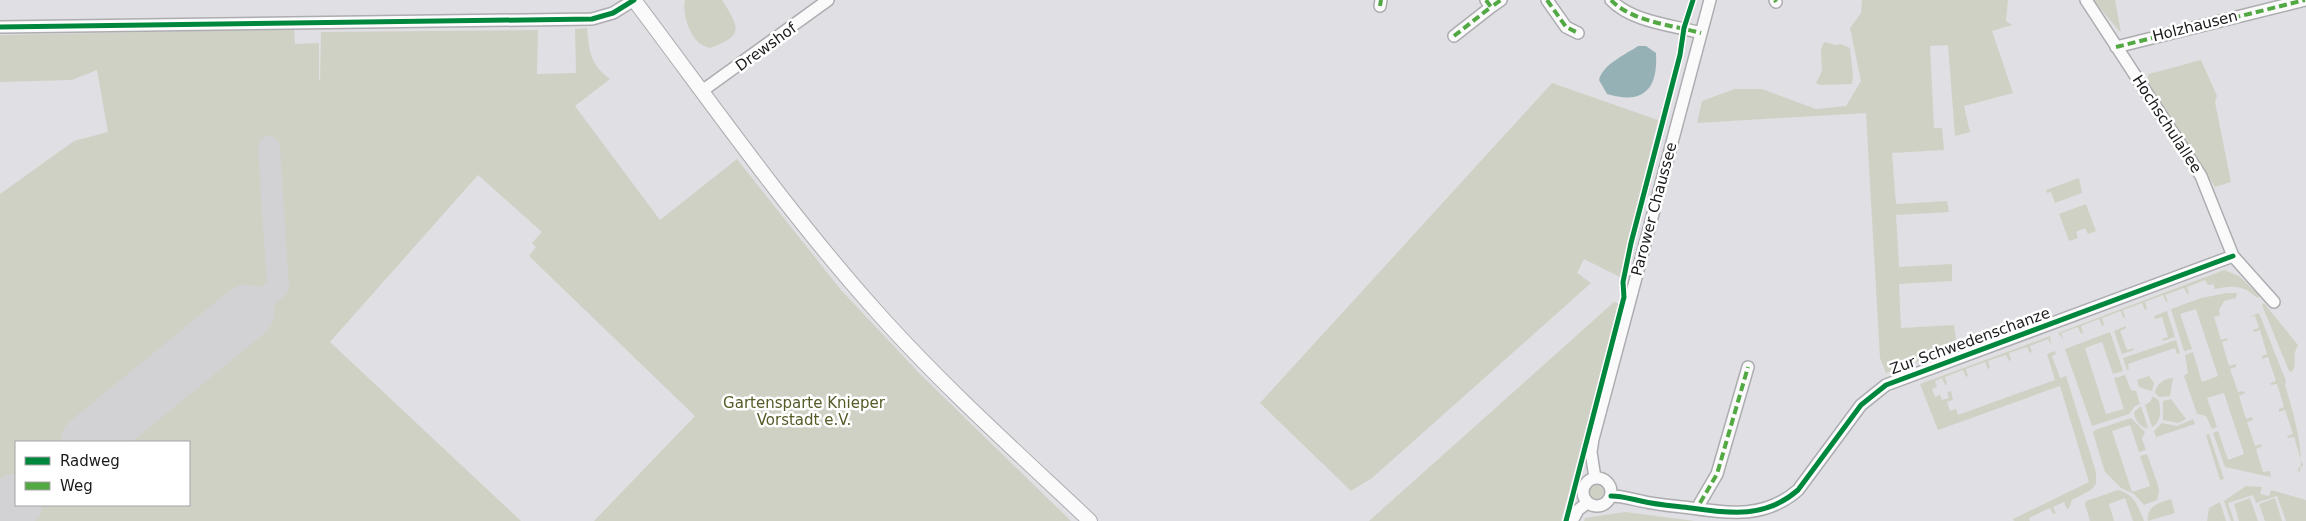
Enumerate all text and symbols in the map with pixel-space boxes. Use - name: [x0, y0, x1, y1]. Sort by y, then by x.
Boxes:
- street label: Holzhausen: [2150, 7, 2240, 45]
- street label: Drewshof: [732, 19, 800, 75]
- street label: Hochschulallee: [2129, 72, 2205, 176]
- street label: Parower Chaussee: [1627, 140, 1681, 278]
- street label: Zur Schwedenschanze: [1887, 304, 2053, 378]
- park label: Gartensparte Knieper Vorstadt e.V.: [723, 394, 886, 429]
- legend: [15, 441, 190, 506]
- text: Radweg: [60, 452, 120, 470]
- text: Weg: [60, 477, 93, 495]

